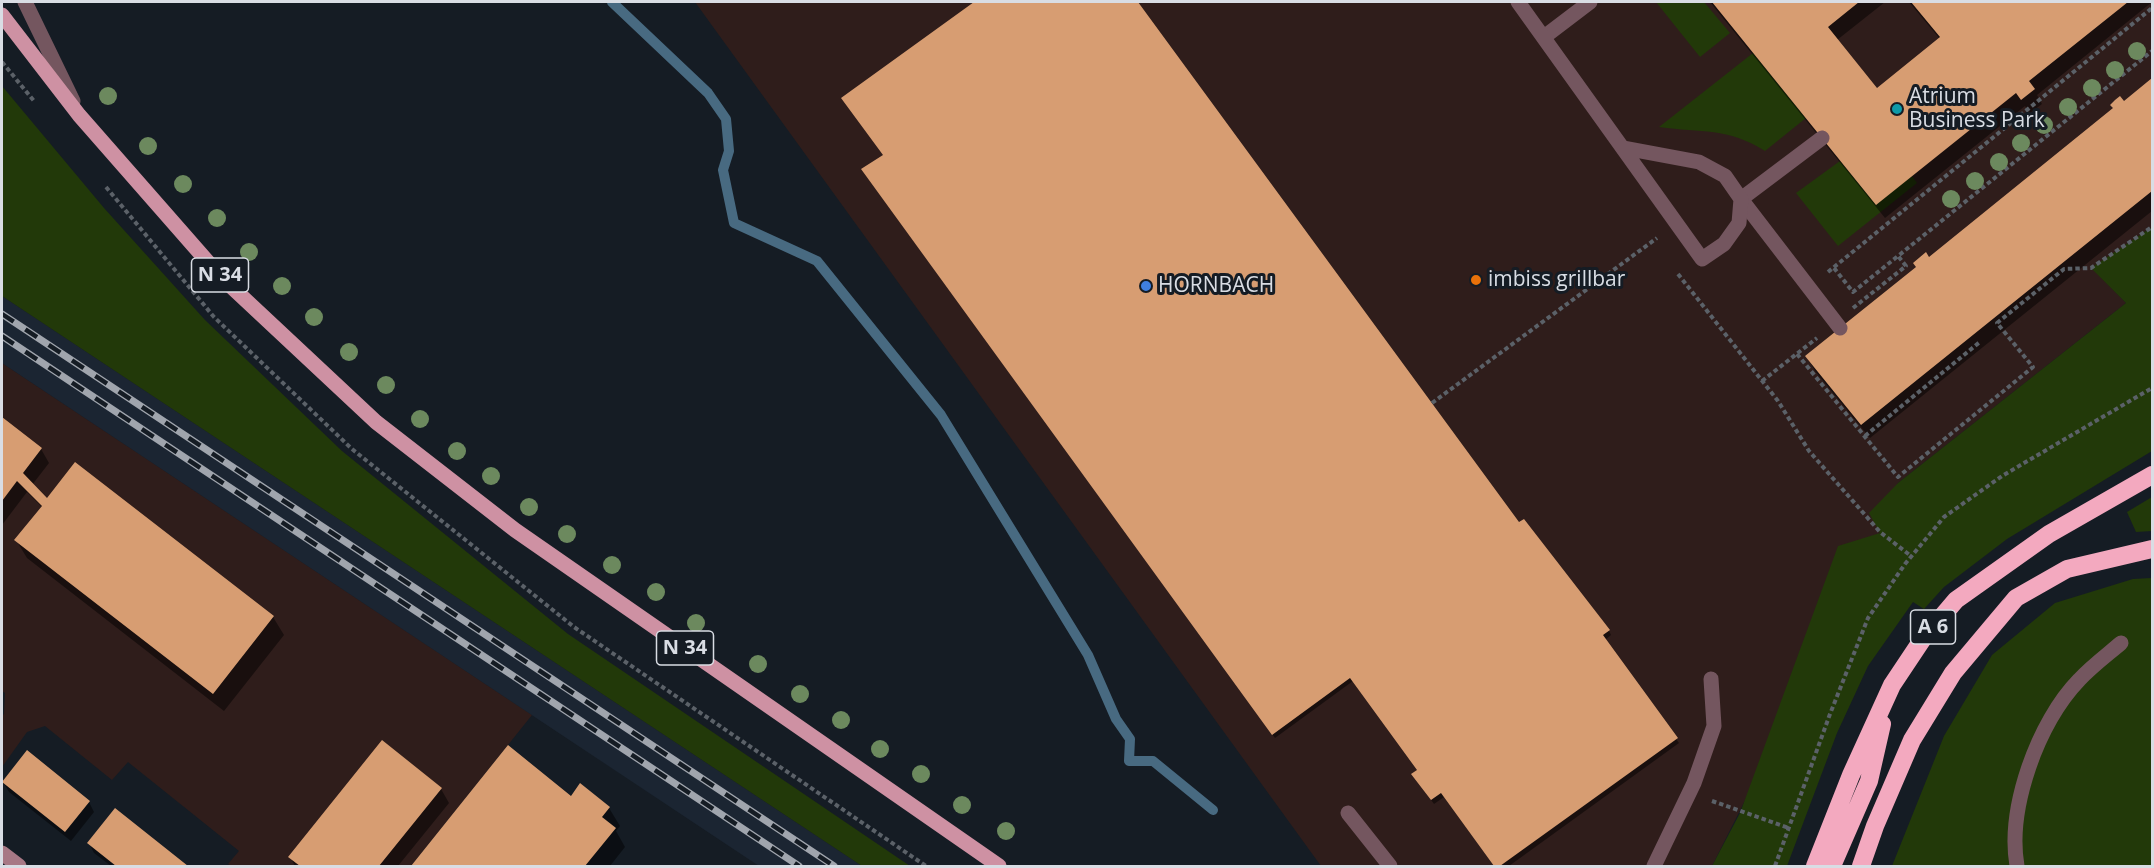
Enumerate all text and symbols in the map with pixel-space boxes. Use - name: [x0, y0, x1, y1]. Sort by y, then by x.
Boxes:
- place label: Atrium Business Park: [1909, 84, 2045, 134]
- marker: Atrium Business Park: [1890, 102, 1904, 116]
- road number: N 34: [192, 258, 248, 292]
- place label: imbiss grillbar: [1488, 267, 1625, 293]
- place label: HORNBACH: [1158, 273, 1274, 299]
- marker: imbiss grillbar: [1469, 273, 1483, 287]
- marker: HORNBACH: [1139, 279, 1153, 293]
- road number: A 6: [1910, 610, 1956, 644]
- road number: N 34: [656, 631, 714, 665]

